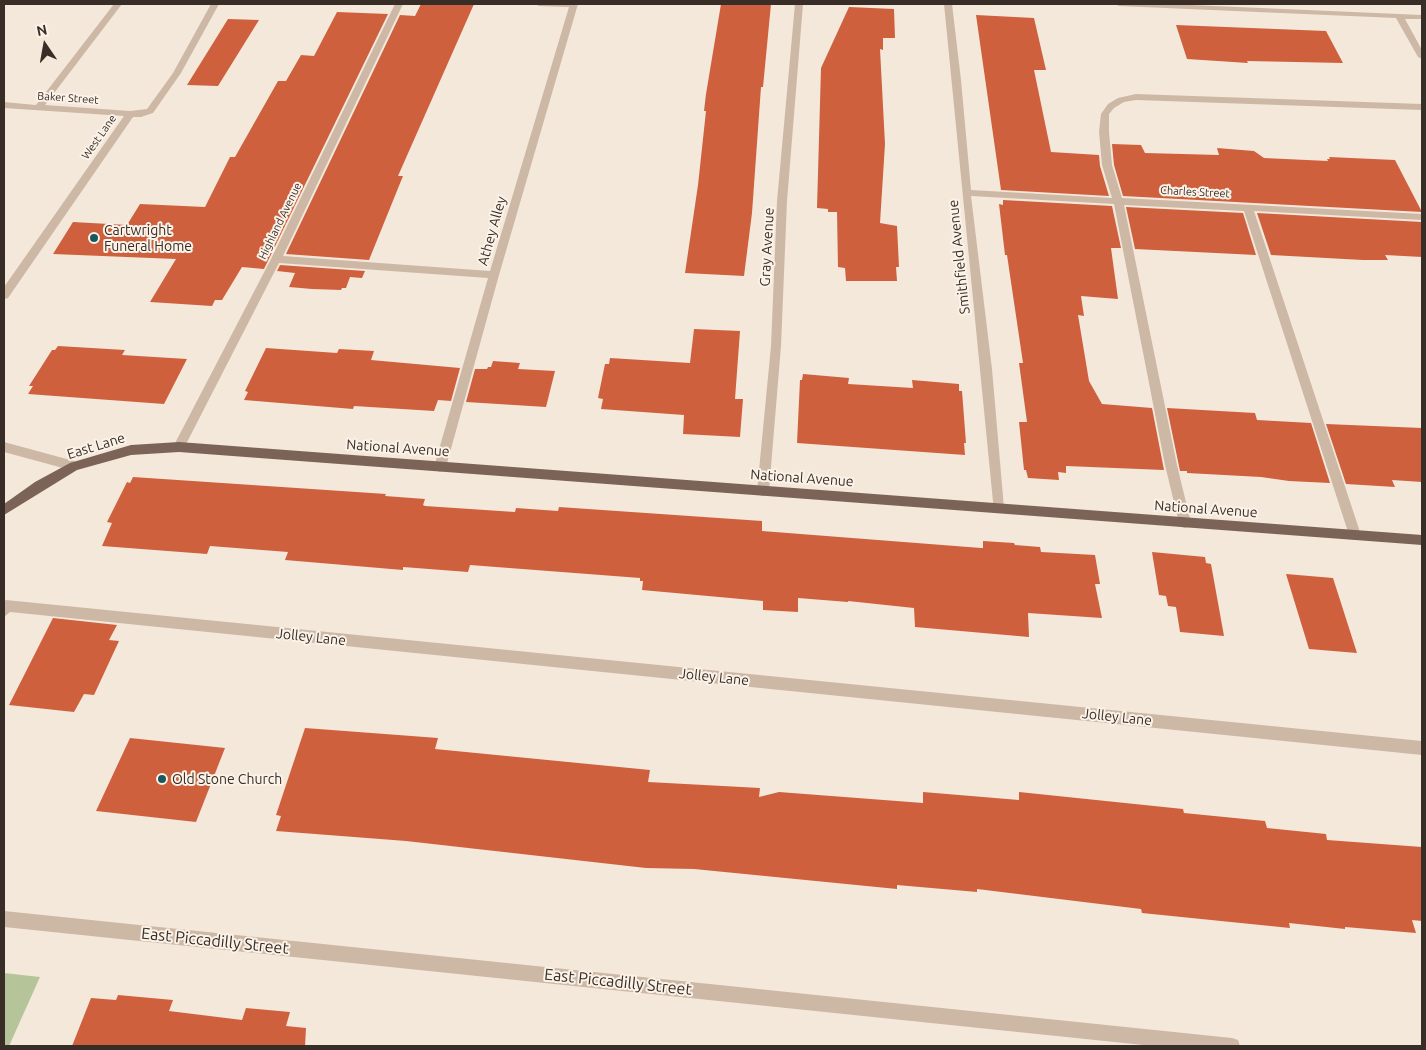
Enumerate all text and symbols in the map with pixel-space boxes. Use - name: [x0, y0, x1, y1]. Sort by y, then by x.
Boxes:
- north arrow: [20, 20, 70, 70]
- text: N: [35, 21, 49, 39]
- street label: Baker Street: [37, 89, 99, 107]
- street label: West Lane: [79, 112, 119, 162]
- street label: Highland Avenue: [256, 180, 304, 262]
- street label: Charles Street: [1160, 184, 1230, 200]
- street label: Athey Alley: [474, 194, 510, 268]
- street label: Smithfield Avenue: [945, 199, 973, 315]
- street label: Gray Avenue: [757, 207, 777, 287]
- place label: Cartwright Funeral Home: [104, 222, 192, 254]
- marker: Cartwright Funeral Home: [88, 232, 100, 244]
- street label: East Lane: [65, 429, 127, 463]
- street label: National Avenue: [346, 436, 450, 460]
- street label: National Avenue: [750, 466, 854, 490]
- street label: National Avenue: [1154, 497, 1258, 521]
- street label: Jolley Lane: [275, 625, 347, 649]
- street label: Jolley Lane: [678, 665, 750, 689]
- street label: Jolley Lane: [1081, 705, 1153, 729]
- place label: Old Stone Church: [172, 771, 282, 787]
- marker: Old Stone Church: [156, 773, 168, 785]
- street label: East Piccadilly Street: [140, 924, 290, 958]
- street label: East Piccadilly Street: [543, 965, 693, 999]

